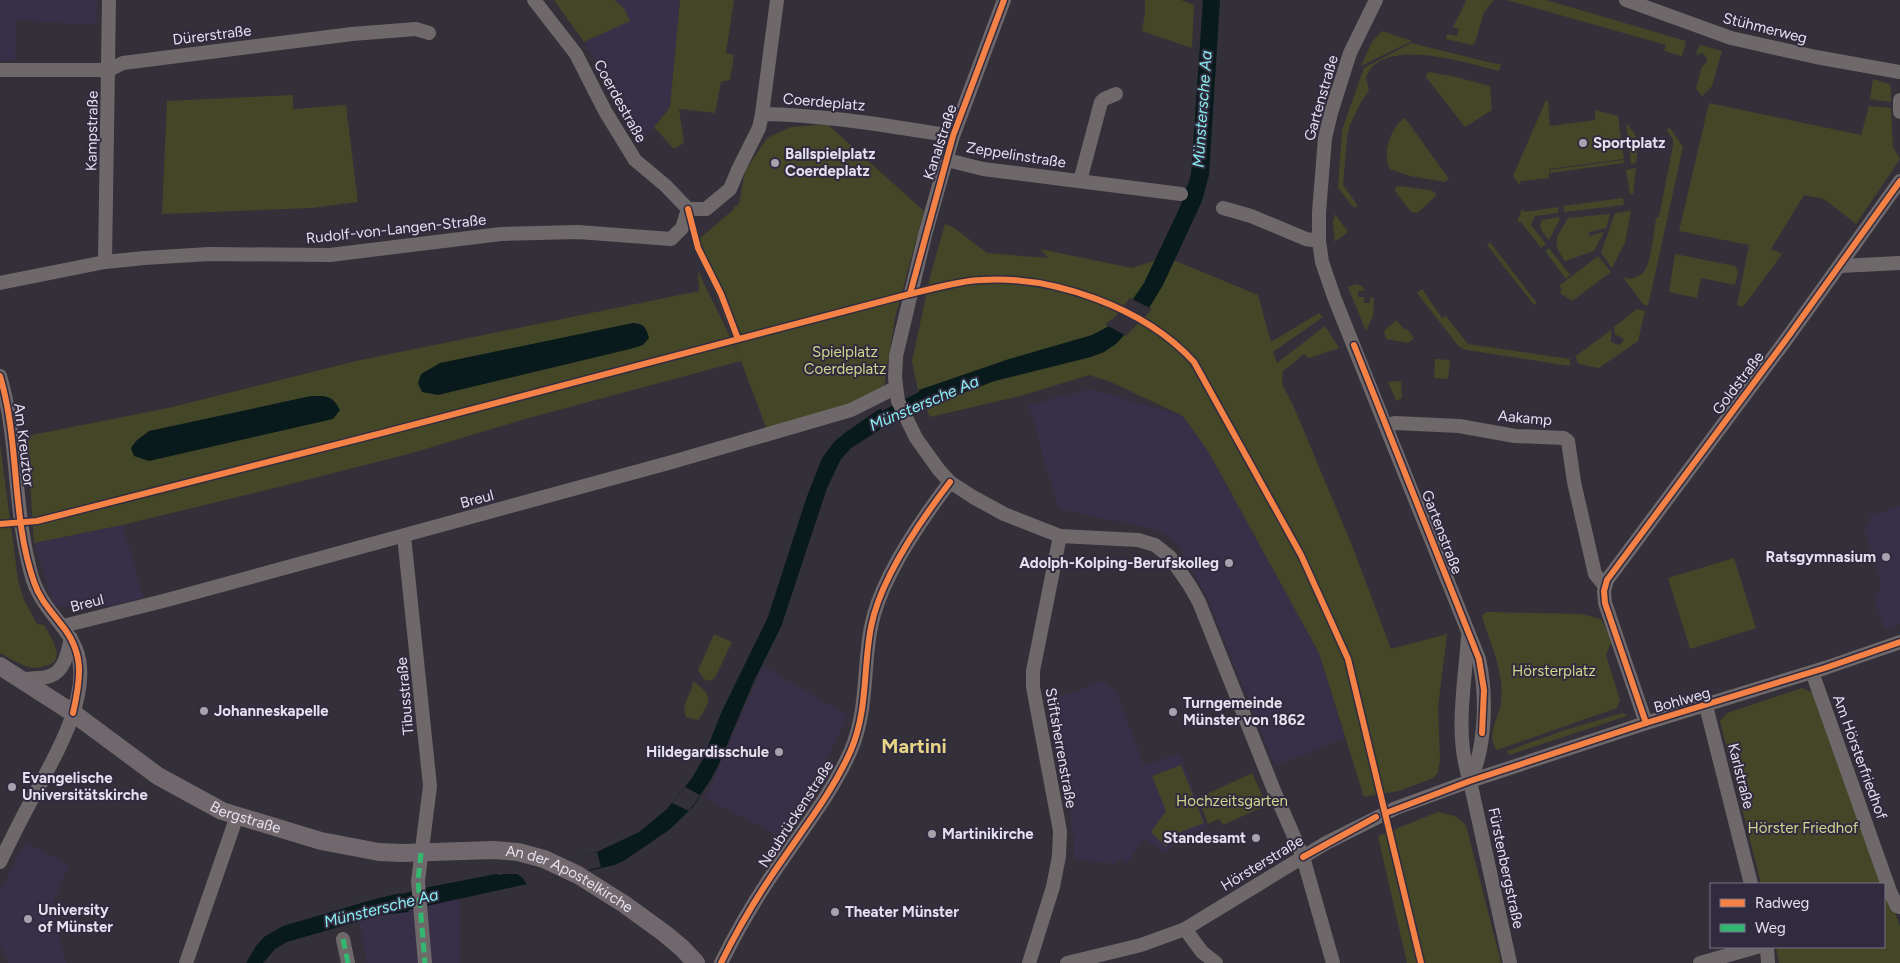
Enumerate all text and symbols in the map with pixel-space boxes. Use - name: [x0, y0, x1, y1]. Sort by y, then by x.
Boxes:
- street label: Stühmerweg: [1721, 9, 1809, 47]
- street label: Dürerstraße: [172, 21, 252, 49]
- water label: Münstersche Aa: [1188, 50, 1216, 168]
- street label: Gartenstraße: [1300, 53, 1342, 143]
- street label: Coerdestraße: [590, 56, 650, 146]
- street label: Coerdeplatz: [782, 89, 866, 115]
- street label: Kampstraße: [82, 91, 102, 171]
- street label: Kanalstraße: [919, 102, 961, 182]
- place label: Sportplatz: [1593, 134, 1665, 152]
- marker: Sportplatz: [1577, 137, 1589, 149]
- street label: Zeppelinstraße: [965, 138, 1067, 172]
- place label: Ballspielplatz Coerdeplatz: [785, 145, 875, 180]
- marker: Ballspielplatz Coerdeplatz: [769, 157, 781, 169]
- street label: Rudolf-von-Langen-Straße: [305, 211, 487, 247]
- park label: Spielplatz Coerdeplatz: [804, 343, 886, 378]
- street label: Goldstraße: [1708, 348, 1768, 418]
- water label: Münstersche Aa: [866, 371, 982, 435]
- street label: Am Kreuztor: [10, 402, 38, 488]
- street label: Aakamp: [1497, 407, 1553, 429]
- street label: Breul: [458, 486, 496, 512]
- street label: Gartenstraße: [1418, 488, 1466, 576]
- place label: Ratsgymnasium: [1766, 548, 1876, 566]
- marker: Ratsgymnasium: [1880, 551, 1892, 563]
- place label: Adolph-Kolping-Berufskolleg: [1019, 554, 1219, 572]
- marker: Adolph-Kolping-Berufskolleg: [1223, 557, 1235, 569]
- street label: Breul: [68, 590, 106, 616]
- street label: Tibusstraße: [393, 656, 417, 736]
- park label: Hörsterplatz: [1512, 662, 1596, 680]
- street label: Bohlweg: [1652, 683, 1712, 717]
- street label: Stiftsherrenstraße: [1042, 686, 1080, 810]
- street label: Am Hörsterfriedhof: [1829, 692, 1891, 822]
- place label: Turngemeinde Münster von 1862: [1183, 694, 1305, 729]
- place label: Johanneskapelle: [214, 702, 329, 720]
- marker: Johanneskapelle: [198, 705, 210, 717]
- marker: Turngemeinde Münster von 1862: [1167, 706, 1179, 718]
- district label: Martini: [881, 734, 947, 758]
- street label: Karlstraße: [1724, 741, 1758, 811]
- place label: Hildegardisschule: [646, 743, 770, 761]
- marker: Hildegardisschule: [773, 746, 785, 758]
- street label: Neubrückenstraße: [755, 757, 837, 871]
- place label: Evangelische Universitätskirche: [22, 769, 148, 804]
- marker: Evangelische Universitätskirche: [6, 781, 18, 793]
- park label: Hochzeitsgarten: [1176, 792, 1288, 810]
- street label: Bergstraße: [207, 797, 283, 837]
- street label: Fürstenbergstraße: [1484, 806, 1528, 930]
- park label: Hörster Friedhof: [1748, 819, 1859, 837]
- place label: Martinikirche: [942, 825, 1034, 843]
- marker: Martinikirche: [926, 828, 938, 840]
- place label: Standesamt: [1163, 829, 1246, 847]
- street label: Hörsterstraße: [1218, 831, 1306, 895]
- marker: Standesamt: [1250, 832, 1262, 844]
- street label: An der Apostelkirche: [505, 842, 637, 917]
- legend: [1710, 883, 1885, 948]
- water label: Münstersche Aa: [322, 885, 440, 931]
- text: Radweg: [1755, 894, 1809, 912]
- place label: University of Münster: [38, 901, 113, 936]
- place label: Theater Münster: [845, 903, 959, 921]
- marker: Theater Münster: [829, 906, 841, 918]
- marker: University of Münster: [22, 913, 34, 925]
- text: Weg: [1755, 919, 1786, 937]

